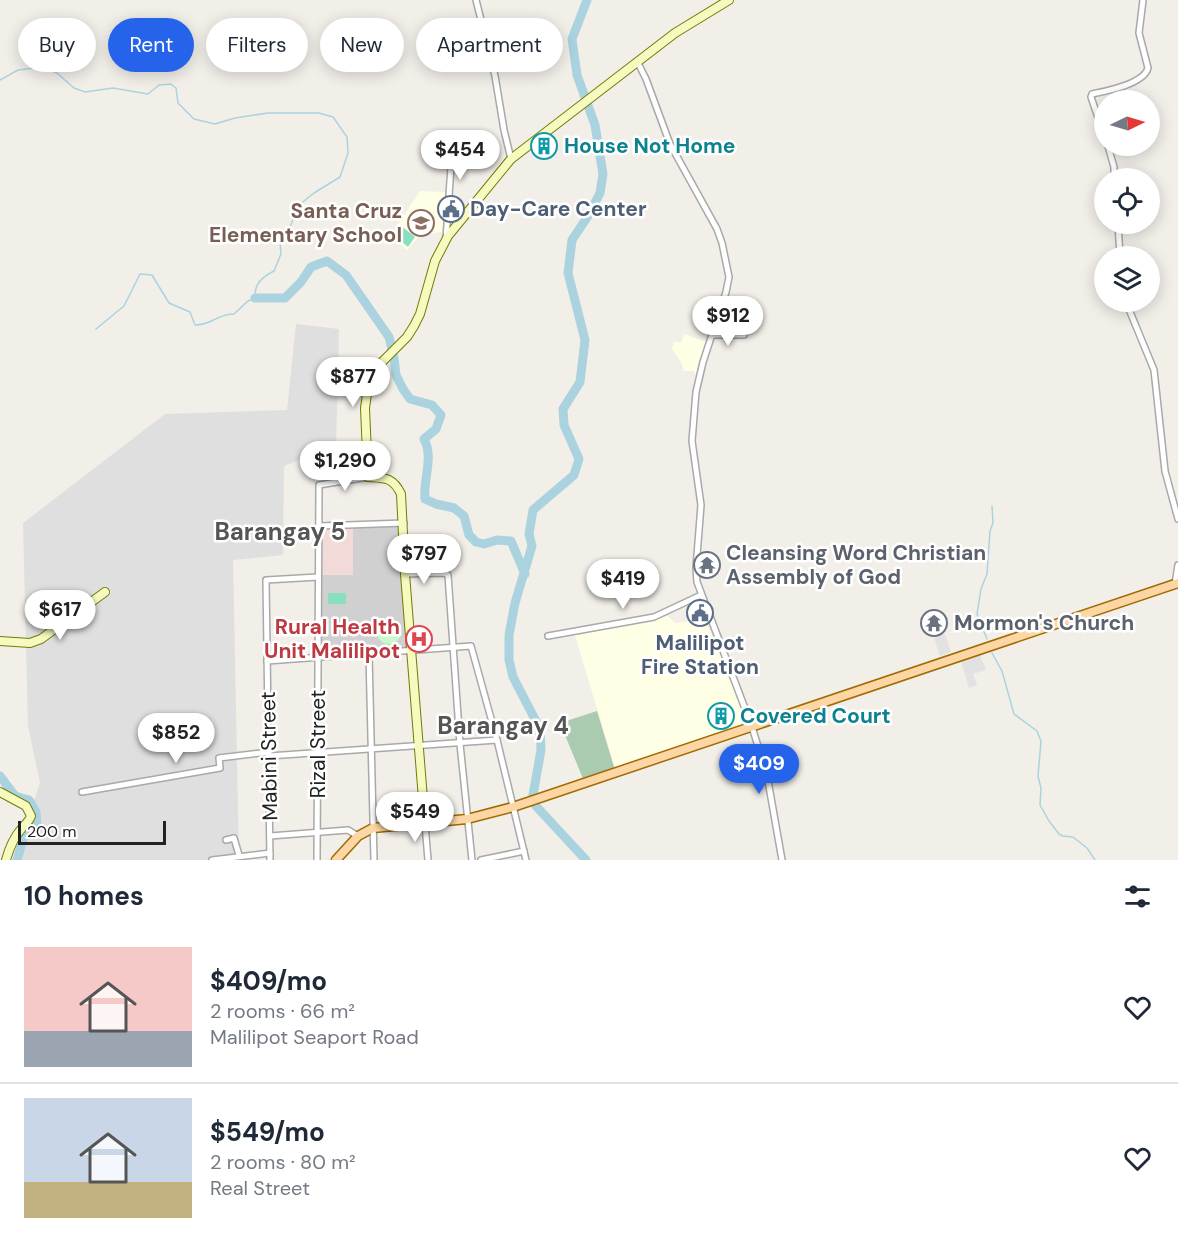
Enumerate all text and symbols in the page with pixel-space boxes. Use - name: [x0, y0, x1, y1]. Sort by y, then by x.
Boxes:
- chip: Buy: [18, 18, 96, 72]
- chip: Rent: [108, 18, 194, 72]
- chip: Filters: [206, 18, 308, 72]
- chip: New: [320, 18, 404, 72]
- chip: Apartment: [416, 18, 563, 72]
- north arrow: [1094, 90, 1160, 156]
- map controls: [1094, 90, 1160, 312]
- pin: $454: [424, 130, 496, 181]
- building icon: House Not Home: [529, 131, 559, 161]
- place label: House Not Home: [564, 132, 735, 160]
- text: $454: [435, 136, 485, 162]
- button: locate: [1094, 168, 1160, 234]
- public building icon: Day-Care Center: [436, 194, 466, 224]
- place label: Day-Care Center: [470, 195, 647, 223]
- place label: Santa Cruz Elementary School: [209, 197, 402, 249]
- school or university icon: Santa Cruz Elementary School: [406, 208, 436, 238]
- button: layers: [1094, 246, 1160, 312]
- pin: $912: [692, 296, 764, 347]
- text: $912: [706, 302, 750, 328]
- pin: $877: [317, 357, 389, 408]
- text: $877: [330, 363, 376, 389]
- pin: $1,290: [296, 441, 394, 492]
- text: $1,290: [314, 447, 376, 473]
- district label: Barangay 5: [214, 516, 346, 547]
- pin: $797: [388, 534, 460, 585]
- place label: Cleansing Word Christian Assembly of God: [726, 539, 986, 591]
- text: $797: [401, 540, 447, 566]
- temple icon: Cleansing Word Christian Assembly of God: [692, 550, 722, 580]
- pin: $419: [587, 559, 659, 610]
- text: $419: [600, 565, 646, 591]
- pin: $617: [24, 590, 96, 641]
- text: $617: [39, 596, 81, 622]
- public building icon: Malilipot Fire Station: [685, 598, 715, 628]
- temple icon: Mormon's Church: [919, 608, 949, 638]
- place label: Mormon's Church: [954, 609, 1134, 637]
- place label: Rural Health Unit Malilipot: [264, 613, 400, 665]
- hospital icon: Rural Health Unit Malilipot: [404, 624, 434, 654]
- place label: Malilipot Fire Station: [641, 629, 759, 681]
- street label: Rizal Street: [304, 690, 332, 798]
- street label: Mabini Street: [254, 691, 284, 821]
- building icon: Covered Court: [706, 701, 736, 731]
- place label: Covered Court: [740, 702, 891, 730]
- district label: Barangay 4: [437, 710, 569, 741]
- pin: $852: [140, 713, 212, 764]
- text: $852: [152, 719, 200, 745]
- pin: $409: [723, 744, 795, 795]
- text: $409: [733, 750, 785, 776]
- pin: $549: [379, 792, 451, 843]
- text: $549: [390, 798, 440, 824]
- scale bar: [18, 818, 166, 846]
- text: 200 m: [27, 821, 76, 842]
- text: 10 homes: [24, 879, 144, 913]
- icon: filters: [1121, 880, 1154, 913]
- text: $409/mo: [210, 964, 327, 998]
- icon: home: [72, 971, 144, 1043]
- icon: heart: [1121, 991, 1154, 1024]
- text: 2 rooms · 66 m²: [210, 998, 355, 1024]
- text: Malilipot Seaport Road: [210, 1024, 419, 1050]
- text: $549/mo: [210, 1115, 325, 1149]
- icon: home: [72, 1122, 144, 1194]
- icon: heart: [1121, 1142, 1154, 1175]
- text: 2 rooms · 80 m²: [210, 1149, 356, 1175]
- text: Real Street: [210, 1175, 310, 1201]

